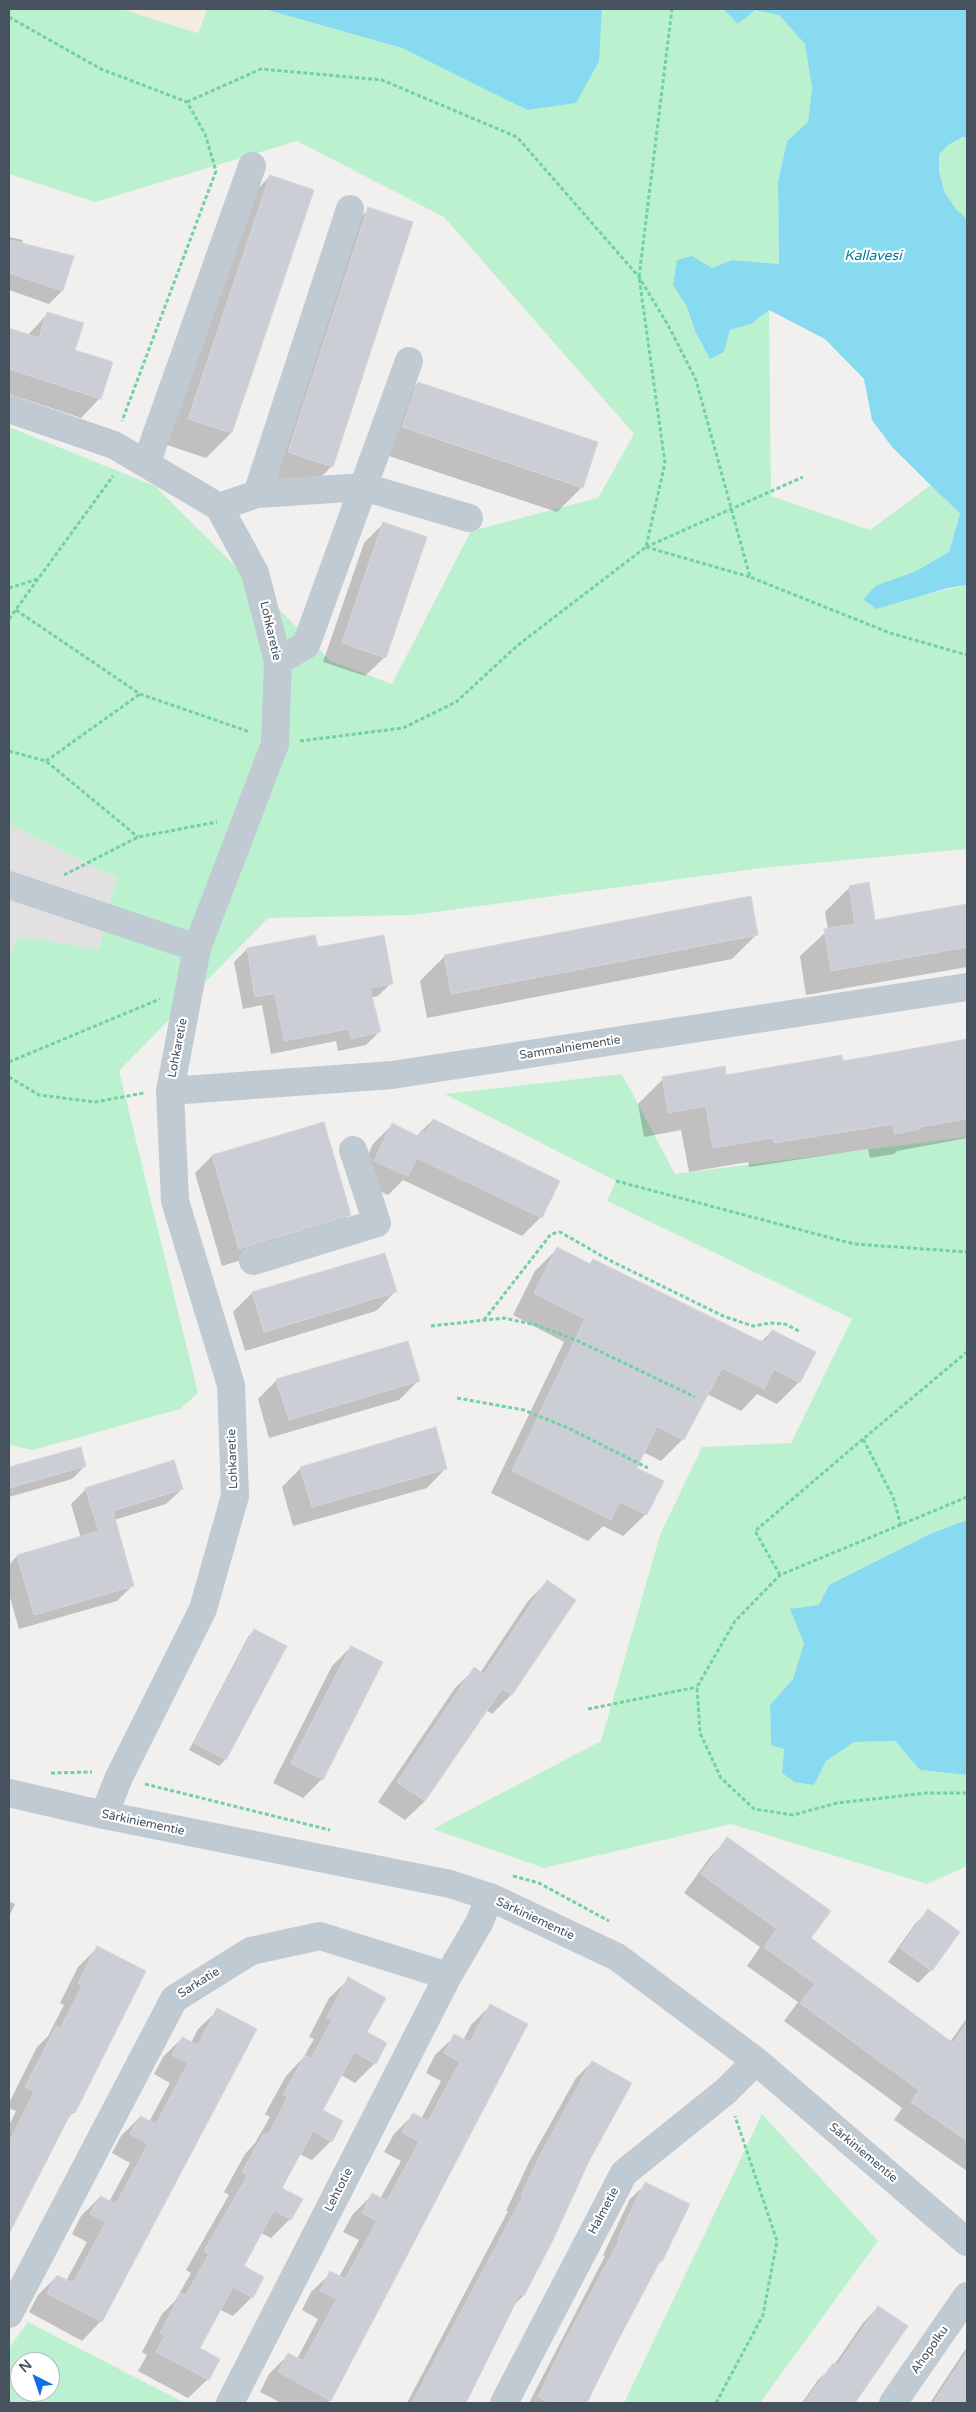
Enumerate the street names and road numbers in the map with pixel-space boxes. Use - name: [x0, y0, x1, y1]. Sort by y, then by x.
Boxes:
- street label: Lohkaretie: [256, 600, 284, 662]
- street label: Lohkaretie: [165, 1017, 191, 1079]
- street label: Sammalniementie: [518, 1033, 622, 1063]
- street label: Lohkaretie: [225, 1429, 241, 1489]
- street label: Särkiniementie: [100, 1807, 186, 1839]
- street label: Särkiniementie: [494, 1895, 576, 1943]
- street label: Sarkatie: [176, 1965, 222, 2001]
- street label: Särkiniementie: [826, 2120, 900, 2186]
- street label: Lehtotie: [322, 2166, 356, 2214]
- street label: Halmetie: [586, 2185, 622, 2237]
- street label: Ahopolku: [908, 2323, 952, 2377]

